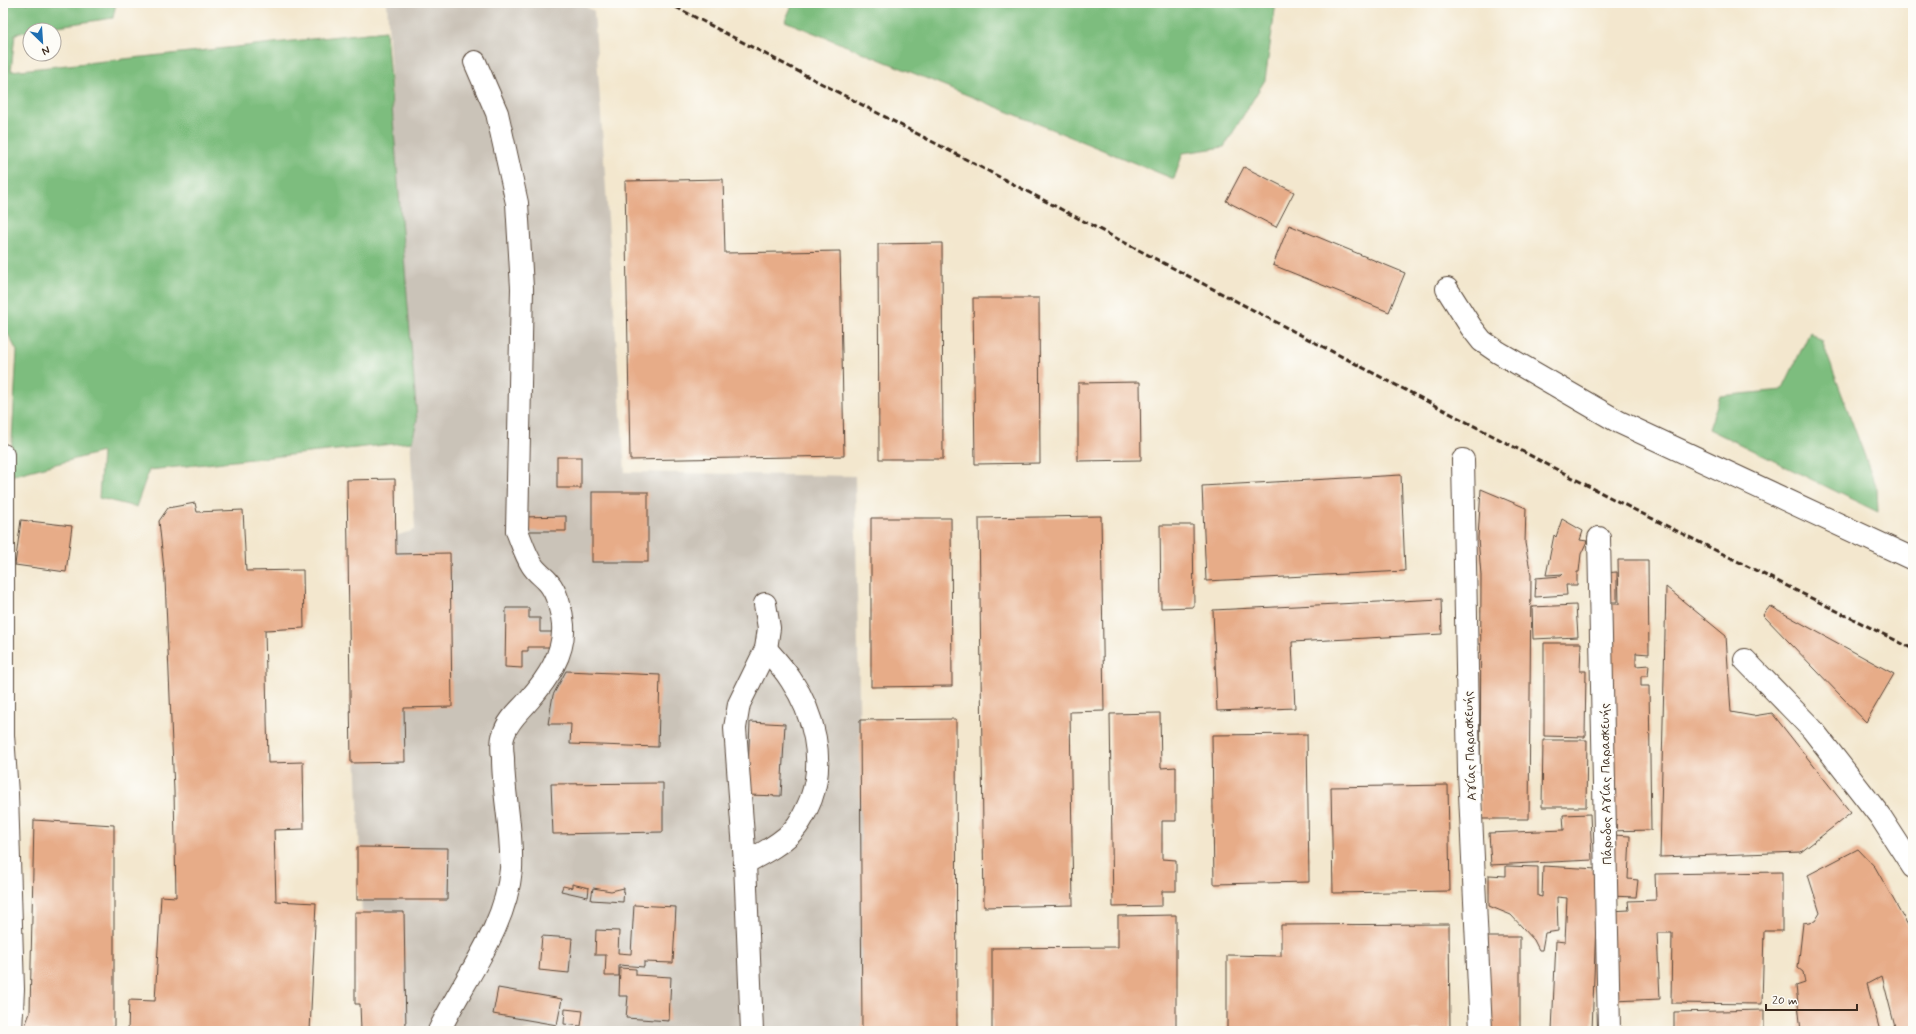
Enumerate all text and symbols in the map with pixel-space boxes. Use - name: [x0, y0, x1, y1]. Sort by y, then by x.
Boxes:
- north arrow: [22, 22, 62, 62]
- text: N: [40, 42, 52, 58]
- street label: Αγίας Παρασκευής: [1460, 690, 1481, 801]
- street label: Πάροδος Αγίας Παρασκευής: [1597, 703, 1616, 865]
- scale bar: [1766, 986, 1857, 1012]
- text: 20 m: [1772, 993, 1798, 1009]

